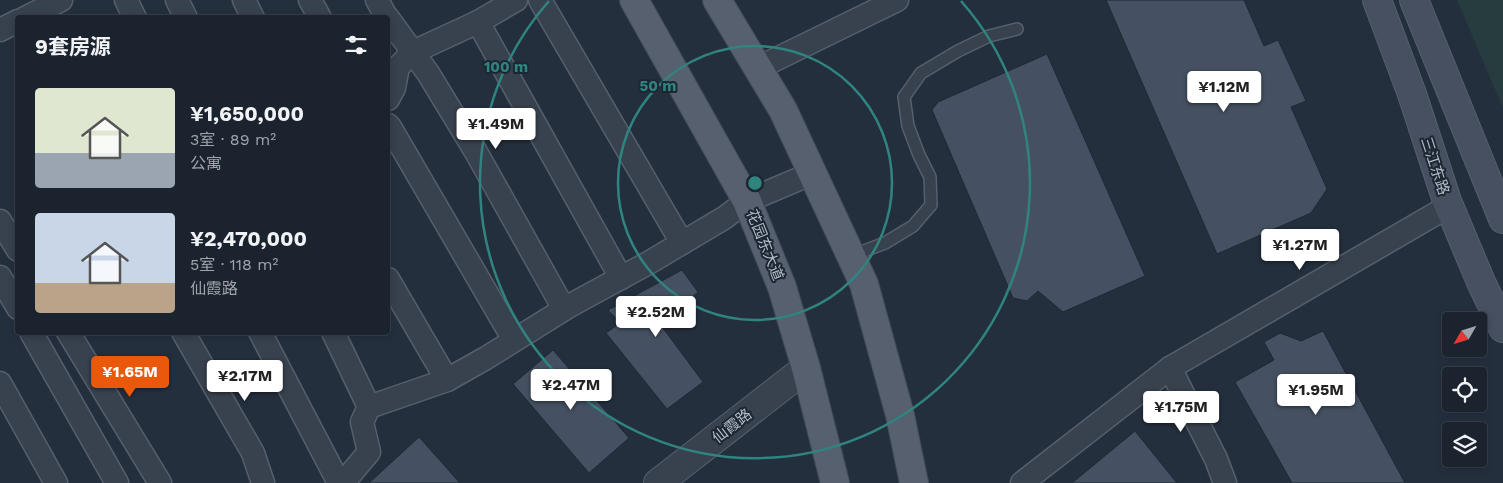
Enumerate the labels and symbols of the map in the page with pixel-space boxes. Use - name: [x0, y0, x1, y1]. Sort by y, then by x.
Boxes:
- text: 100 m: [484, 58, 528, 76]
- pin: ¥1.12M: [1183, 70, 1265, 113]
- text: 50 m: [640, 77, 676, 95]
- pin: ¥1.49M: [455, 108, 537, 150]
- street label: 三江东路: [1417, 135, 1453, 197]
- centre of rings: [746, 174, 764, 192]
- street label: 花园东大道: [743, 207, 787, 283]
- pin: ¥1.27M: [1259, 228, 1341, 271]
- pin: ¥2.52M: [615, 296, 697, 338]
- north arrow: [1442, 312, 1488, 358]
- pin: ¥1.65M: [89, 356, 171, 398]
- pin: ¥2.17M: [204, 360, 286, 402]
- pin: ¥2.47M: [530, 368, 612, 411]
- pin: ¥1.95M: [1275, 374, 1357, 416]
- pin: ¥1.75M: [1140, 390, 1222, 433]
- street label: 仙霞路: [709, 405, 755, 447]

